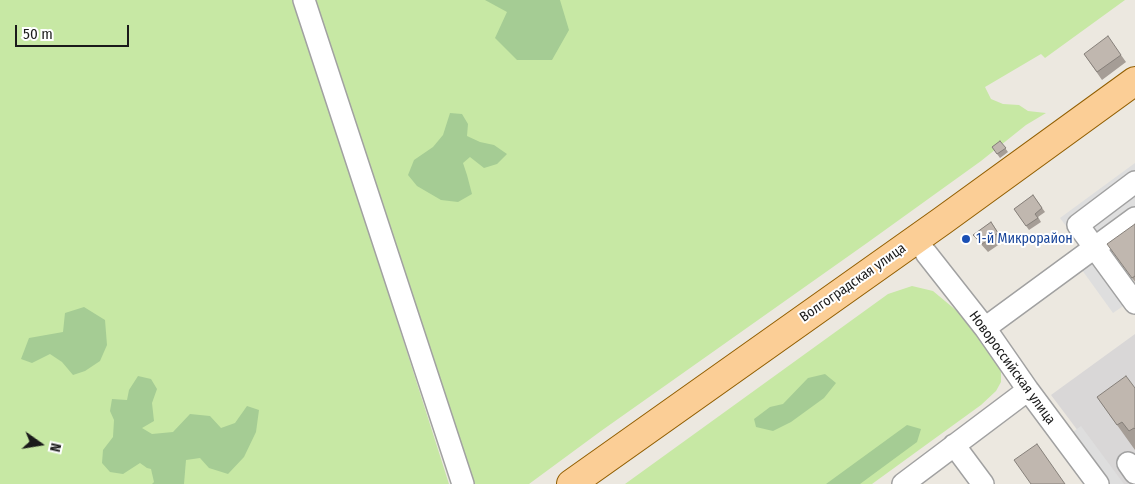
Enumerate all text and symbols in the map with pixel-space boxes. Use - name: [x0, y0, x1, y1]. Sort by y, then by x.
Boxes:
- scale bar: [18, 15, 131, 47]
- text: 50 m: [23, 25, 53, 43]
- place label: 1-й Микрорайон: [976, 231, 1073, 247]
- marker: 1-й Микрорайон: [960, 233, 972, 245]
- street label: Волгоградская улица: [797, 240, 909, 326]
- street label: Новороссийская улица: [965, 308, 1059, 428]
- north arrow: [15, 419, 65, 469]
- text: N: [46, 441, 64, 453]

